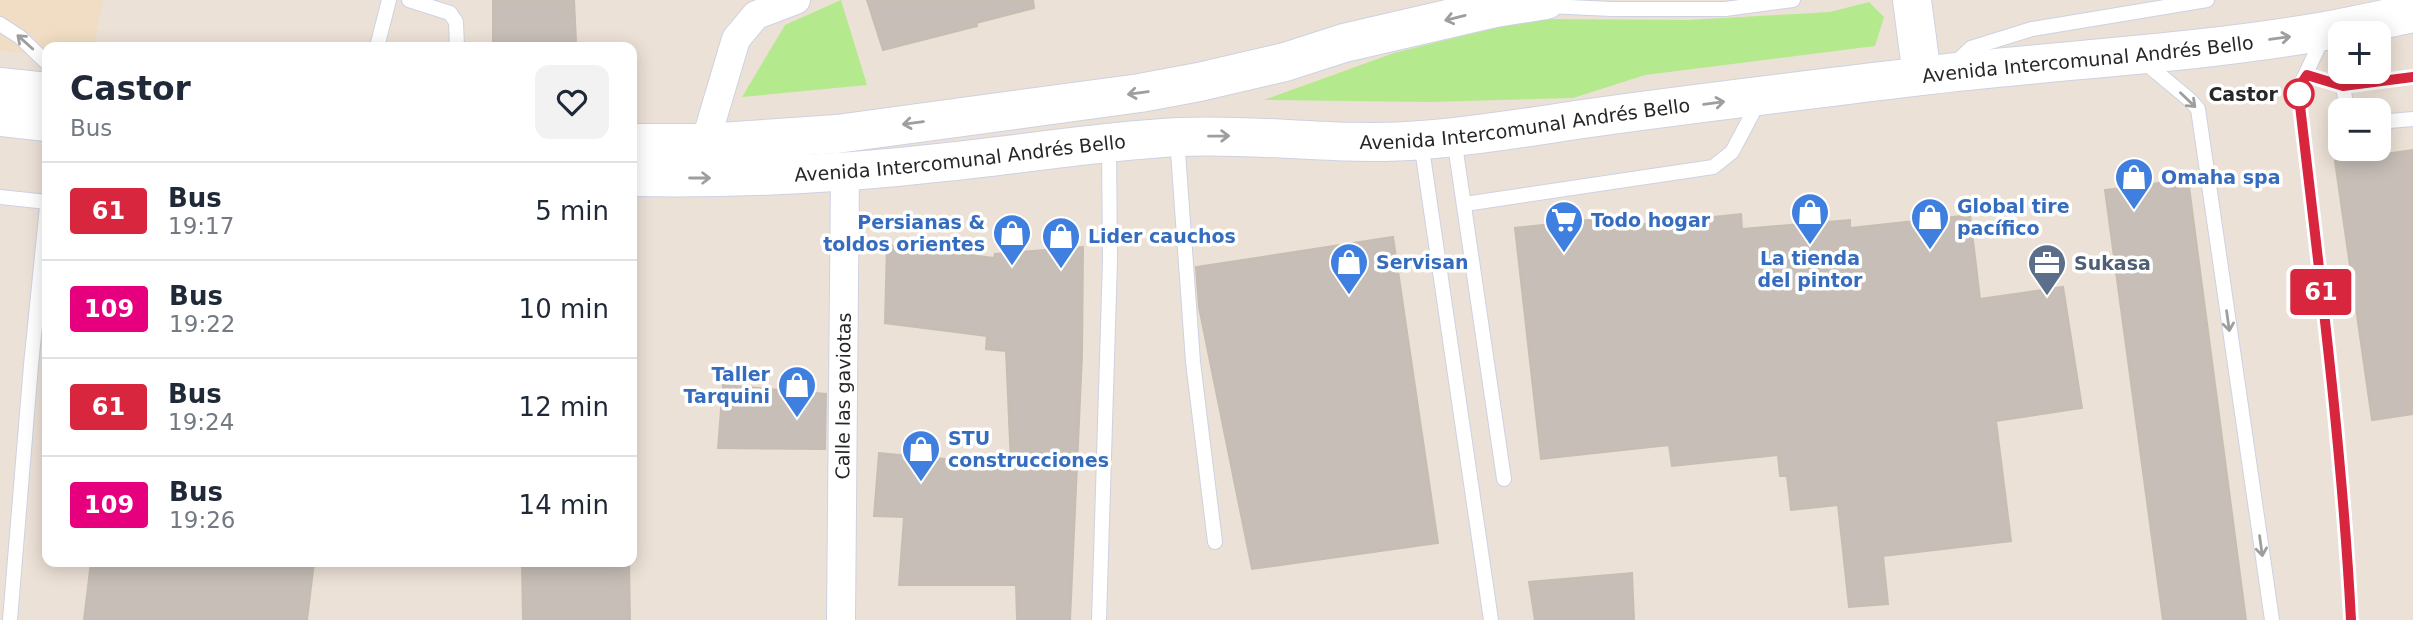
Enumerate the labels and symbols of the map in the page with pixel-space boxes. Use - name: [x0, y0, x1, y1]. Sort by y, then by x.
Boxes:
- one-way arrow: [1444, 12, 1467, 25]
- street label: Avenida Intercomunal Andrés Bello: [1921, 31, 2255, 87]
- one-way arrow: [2268, 31, 2291, 44]
- one-way arrow: [16, 34, 34, 50]
- marker: Castor: [2284, 79, 2314, 109]
- place label: Castor: [2208, 83, 2279, 105]
- one-way arrow: [1128, 86, 1150, 99]
- one-way arrow: [2179, 91, 2196, 108]
- street label: Avenida Intercomunal Andrés Bello: [1359, 94, 1691, 153]
- one-way arrow: [1702, 96, 1724, 109]
- one-way arrow: [902, 117, 925, 130]
- one-way arrow: [1208, 129, 1231, 143]
- street label: Avenida Intercomunal Andrés Bello: [794, 130, 1127, 185]
- shop icon: Omaha spa: [2113, 156, 2155, 211]
- place label: Omaha spa: [2161, 166, 2280, 188]
- one-way arrow: [688, 171, 711, 185]
- shop icon: La tienda del pintor: [1789, 191, 1831, 246]
- place label: Global tire pacífico: [1957, 195, 2070, 239]
- shop icon: Global tire pacífico: [1909, 196, 1951, 251]
- supermarket icon: Todo hogar: [1543, 199, 1585, 254]
- place label: Todo hogar: [1591, 209, 1711, 231]
- place label: Persianas & toldos orientes: [823, 211, 985, 255]
- shop icon: Persianas & toldos orientes: [991, 212, 1033, 267]
- shop icon: Lider cauchos: [1040, 215, 1082, 270]
- place label: Lider cauchos: [1088, 225, 1236, 247]
- shop icon: Servisan: [1328, 241, 1370, 296]
- office icon: Sukasa: [2026, 242, 2068, 297]
- place label: La tienda del pintor: [1758, 247, 1863, 291]
- place label: Servisan: [1376, 251, 1469, 273]
- place label: Sukasa: [2074, 252, 2151, 274]
- line badge: 61: [2290, 269, 2352, 315]
- one-way arrow: [2222, 309, 2235, 332]
- street label: Calle las gaviotas: [831, 312, 855, 480]
- place label: Taller Tarquini: [684, 363, 771, 407]
- shop icon: Taller Tarquini: [776, 364, 818, 419]
- place label: STU construcciones: [948, 427, 1109, 471]
- shop icon: STU construcciones: [900, 428, 942, 483]
- one-way arrow: [2255, 534, 2268, 557]

